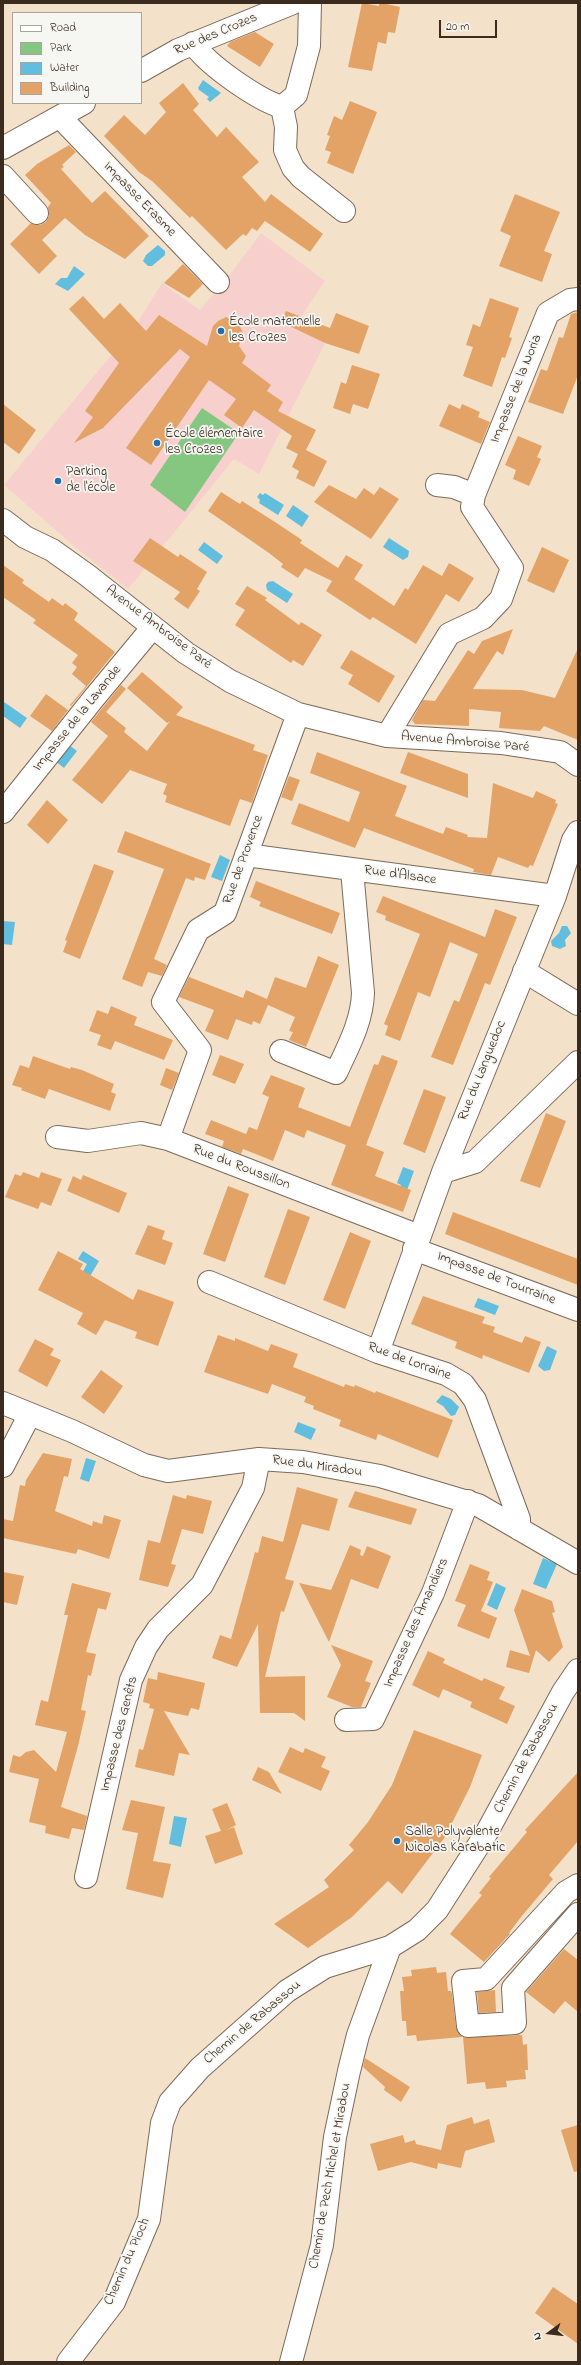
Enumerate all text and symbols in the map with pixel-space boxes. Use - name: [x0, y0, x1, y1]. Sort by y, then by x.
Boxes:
- street label: Rue des Crozes: [172, 10, 260, 60]
- legend: [12, 12, 142, 104]
- scale bar: [441, 12, 499, 38]
- text: 20 m: [446, 18, 469, 36]
- text: Road: [50, 19, 76, 37]
- text: Park: [50, 39, 72, 57]
- text: Water: [50, 59, 79, 77]
- text: Building: [50, 79, 89, 97]
- street label: Impasse Erasme: [99, 159, 179, 241]
- place label: École maternelle les Crozes: [229, 315, 321, 348]
- marker: École maternelle les Crozes: [216, 326, 226, 336]
- street label: Impasse de la Noria: [488, 332, 546, 446]
- place label: École élémentaire les Crozes: [165, 427, 263, 460]
- marker: École élémentaire les Crozes: [152, 438, 162, 448]
- place label: Parking de l'école: [66, 465, 115, 498]
- marker: Parking de l'école: [53, 476, 63, 486]
- street label: Avenue Ambroise Paré: [102, 583, 214, 673]
- street label: Impasse de la Lavande: [30, 663, 126, 775]
- street label: Avenue Ambroise Paré: [400, 729, 530, 757]
- street label: Rue de Provence: [220, 813, 268, 907]
- street label: Rue d'Alsace: [363, 863, 437, 889]
- street label: Rue du Languedoc: [455, 1019, 511, 1123]
- street label: Rue du Roussillon: [190, 1142, 292, 1194]
- street label: Impasse de Tourraine: [434, 1249, 558, 1309]
- street label: Rue de Lorraine: [365, 1339, 453, 1385]
- street label: Rue du Miradou: [271, 1452, 363, 1482]
- street label: Impasse des Amandiers: [381, 1556, 453, 1690]
- street label: Impasse des Genêts: [98, 1675, 142, 1793]
- street label: Chemin de Rabassou: [491, 1701, 563, 1817]
- place label: Salle Polyvalente Nicolas Karabatic: [405, 1825, 505, 1858]
- marker: Salle Polyvalente Nicolas Karabatic: [392, 1836, 402, 1846]
- street label: Chemin de Rabassou: [201, 1977, 305, 2069]
- street label: Chemin de Pech Michel et Miradou: [306, 2082, 356, 2270]
- street label: Chemin du Pioch: [101, 2216, 155, 2308]
- north arrow: [529, 2313, 569, 2353]
- text: N: [529, 2330, 546, 2342]

